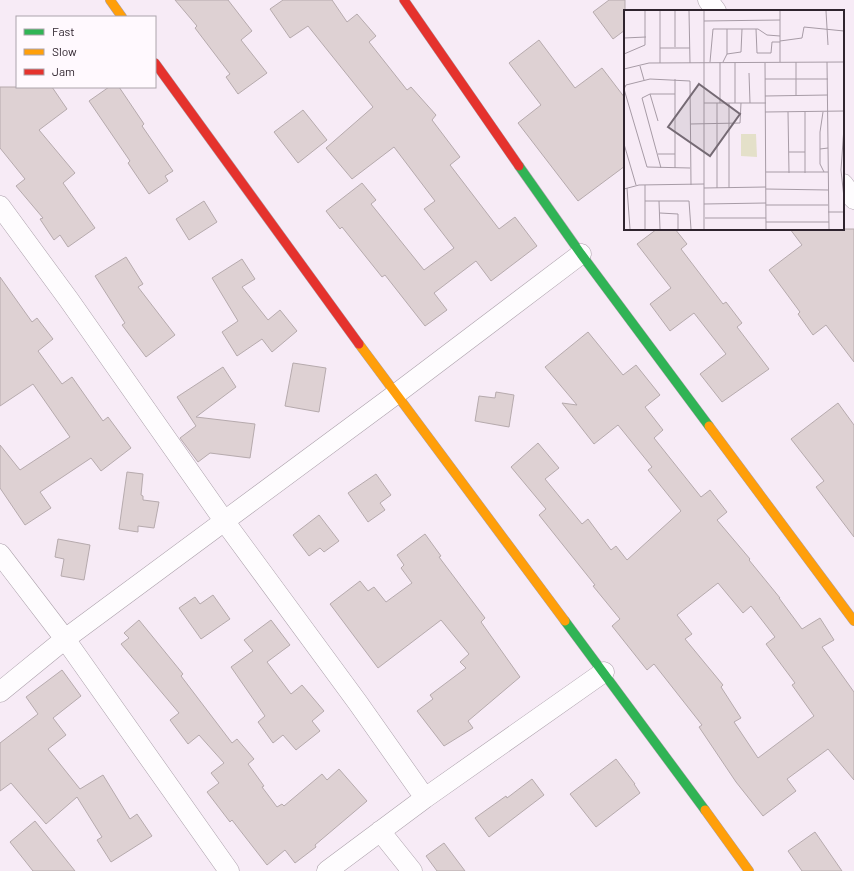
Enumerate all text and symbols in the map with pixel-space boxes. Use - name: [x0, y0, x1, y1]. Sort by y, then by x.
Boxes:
- inset map: [624, 10, 844, 230]
- legend: [16, 16, 156, 88]
- text: Fast: [52, 24, 75, 38]
- text: Slow: [52, 44, 77, 58]
- text: Jam: [52, 64, 75, 78]

